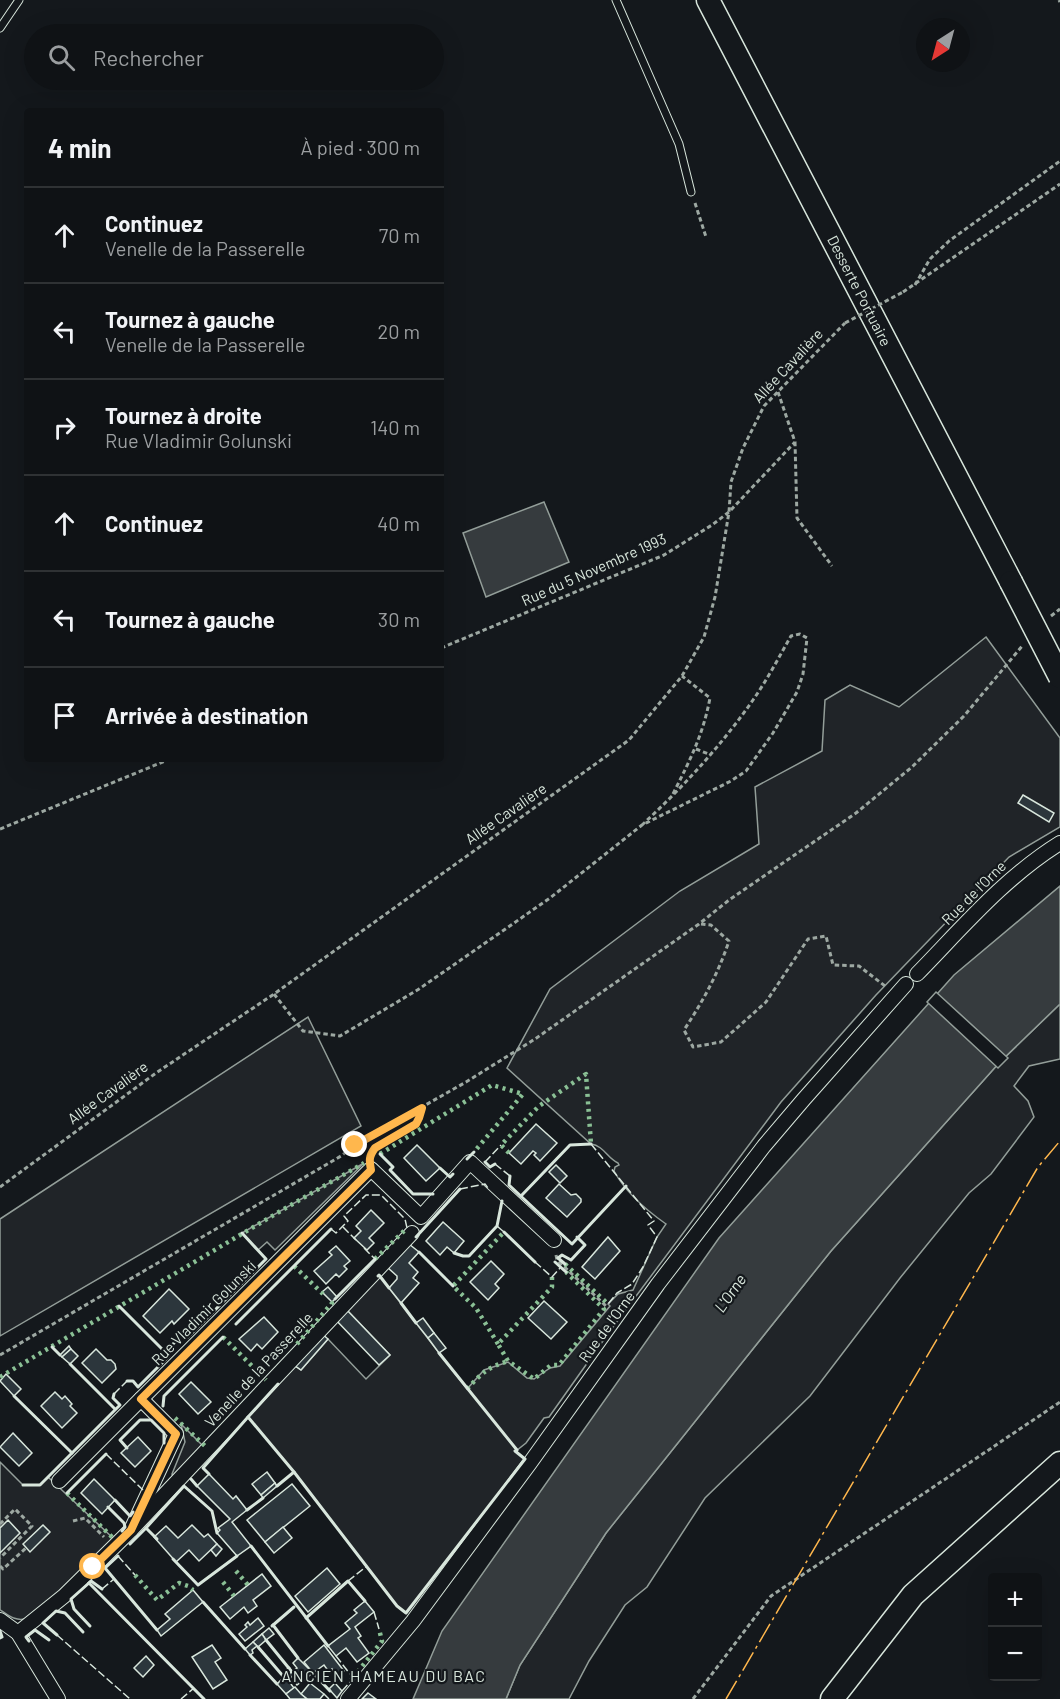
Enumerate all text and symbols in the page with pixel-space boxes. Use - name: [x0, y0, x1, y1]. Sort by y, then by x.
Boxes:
- north arrow: [916, 18, 970, 72]
- search box: [24, 24, 444, 90]
- icon: search: [45, 41, 78, 74]
- text: Rechercher: [93, 44, 204, 70]
- text: 4 min: [48, 132, 112, 163]
- text: À pied · 300 m: [301, 135, 420, 159]
- text: Continuez: [105, 210, 203, 236]
- icon: ahead: [48, 219, 81, 252]
- text: 70 m: [379, 223, 420, 247]
- street label: Desserte Portuaire: [824, 232, 896, 349]
- text: Venelle de la Passerelle: [105, 236, 305, 260]
- text: Tournez à gauche: [105, 306, 275, 332]
- icon: left: [48, 315, 81, 348]
- text: 20 m: [377, 319, 420, 343]
- street label: Allée Cavalière: [748, 324, 826, 406]
- text: Venelle de la Passerelle: [105, 332, 305, 356]
- text: Tournez à droite: [105, 402, 262, 428]
- icon: right: [48, 411, 81, 444]
- text: 140 m: [370, 415, 420, 439]
- text: Rue Vladimir Golunski: [105, 428, 292, 452]
- icon: ahead: [48, 507, 81, 540]
- text: Continuez: [105, 510, 203, 536]
- text: 40 m: [377, 511, 420, 535]
- street label: Rue du 5 Novembre 1993: [518, 529, 669, 609]
- icon: left: [48, 603, 81, 636]
- text: Tournez à gauche: [105, 606, 275, 632]
- text: 30 m: [378, 607, 420, 631]
- icon: arrive: [48, 699, 81, 732]
- text: Arrivée à destination: [105, 702, 308, 728]
- street label: Allée Cavalière: [461, 779, 549, 848]
- street label: Rue de l'Orne: [937, 856, 1009, 928]
- street label: Allée Cavalière: [64, 1057, 151, 1127]
- route end: [341, 1131, 367, 1157]
- street label: Rue Vladimir Golunski: [147, 1256, 259, 1368]
- water label: L'Orne: [710, 1270, 749, 1315]
- street label: Rue de l'Orne: [574, 1287, 638, 1366]
- street label: Venelle de la Passerelle: [200, 1308, 316, 1430]
- route start: [79, 1553, 105, 1579]
- map controls: [988, 1573, 1042, 1681]
- button: +: [988, 1573, 1042, 1627]
- button: −: [988, 1627, 1042, 1681]
- district label: ANCIEN HAMEAU DU BAC: [281, 1666, 487, 1685]

